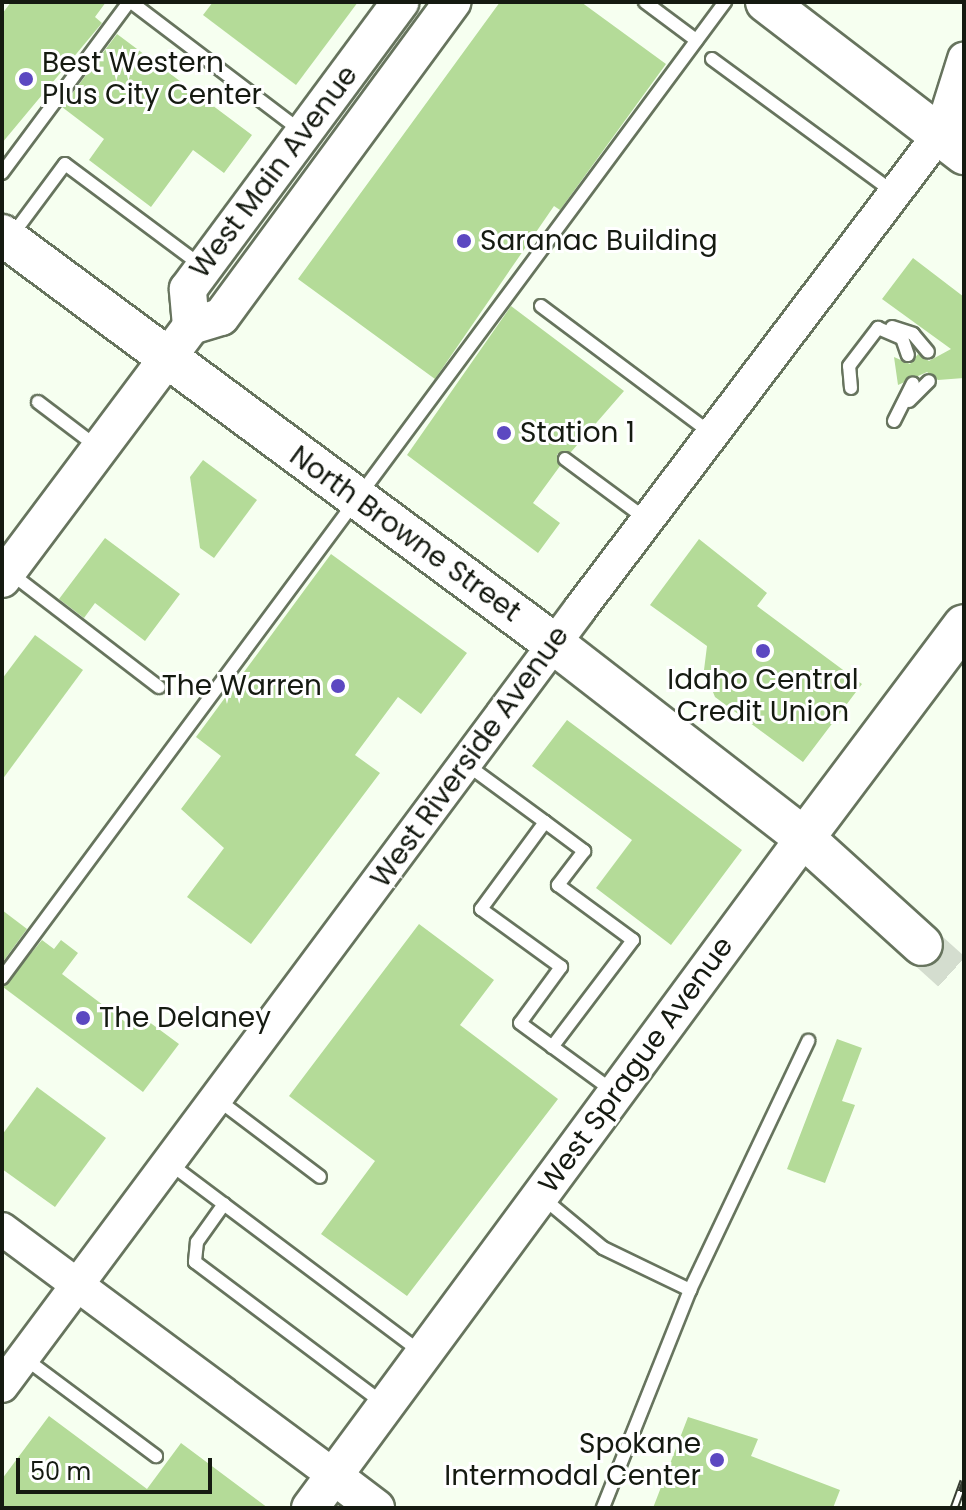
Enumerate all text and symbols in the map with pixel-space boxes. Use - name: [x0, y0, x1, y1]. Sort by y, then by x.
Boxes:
- place label: Best Western Plus City Center: [42, 46, 262, 112]
- street label: West Main Avenue: [183, 59, 365, 285]
- marker: Best Western Plus City Center: [17, 70, 35, 88]
- place label: Saranac Building: [480, 224, 718, 258]
- marker: Saranac Building: [455, 232, 473, 250]
- place label: Station 1: [520, 416, 635, 450]
- marker: Station 1: [495, 424, 513, 442]
- street label: North Browne Street: [283, 439, 527, 629]
- street label: West Riverside Avenue: [364, 620, 576, 894]
- marker: Idaho Central Credit Union: [754, 642, 772, 660]
- place label: Idaho Central Credit Union: [667, 663, 859, 729]
- place label: The Warren: [162, 669, 322, 703]
- marker: The Warren: [329, 677, 347, 695]
- street label: West Sprague Avenue: [532, 930, 740, 1200]
- place label: The Delaney: [99, 1001, 271, 1035]
- marker: The Delaney: [74, 1009, 92, 1027]
- place label: Spokane Intermodal Center: [444, 1427, 701, 1493]
- scale bar: [20, 1442, 216, 1492]
- marker: Spokane Intermodal Center: [708, 1451, 726, 1469]
- text: 50 m: [30, 1455, 91, 1488]

